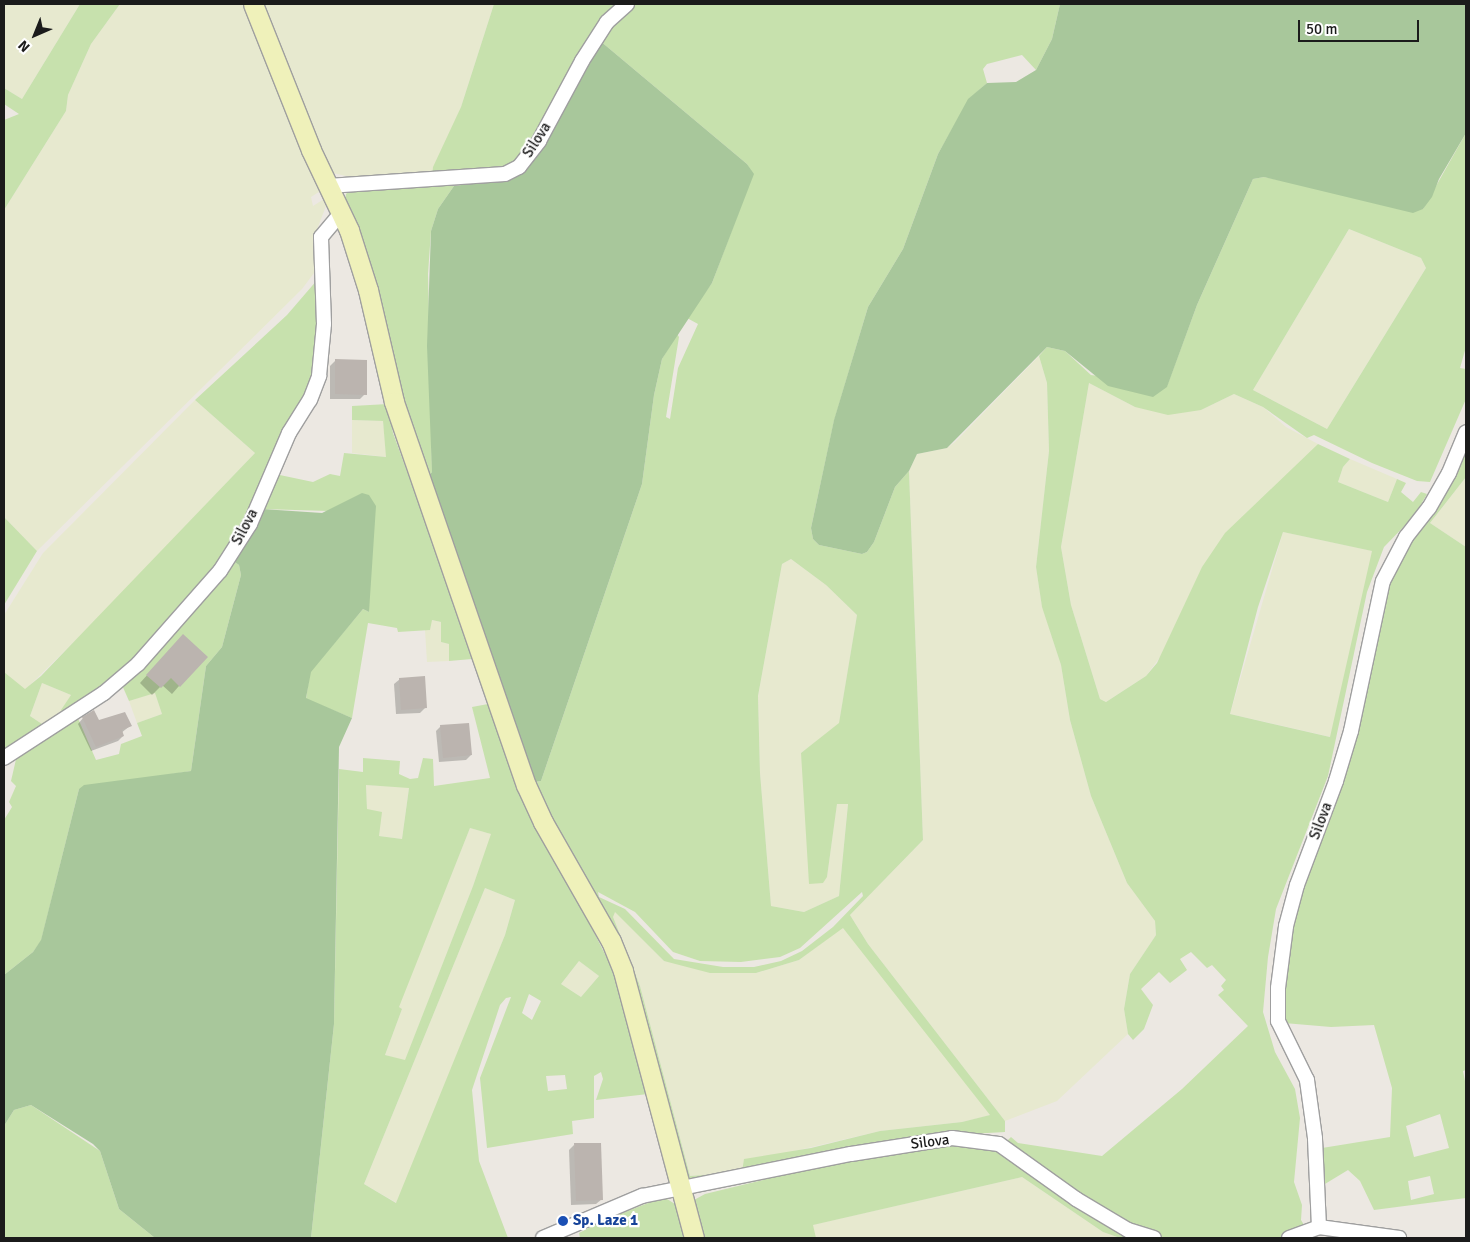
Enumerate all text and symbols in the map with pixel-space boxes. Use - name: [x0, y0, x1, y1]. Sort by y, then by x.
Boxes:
- north arrow: [10, 10, 60, 60]
- scale bar: [1300, 10, 1421, 42]
- text: 50 m: [1306, 20, 1337, 38]
- text: N: [15, 37, 34, 56]
- street label: Silova: [519, 119, 555, 161]
- street label: Silova: [228, 506, 262, 548]
- street label: Silova: [1306, 800, 1336, 842]
- street label: Silova: [910, 1131, 950, 1153]
- place label: Sp. Laze 1: [573, 1212, 638, 1230]
- marker: Sp. Laze 1: [557, 1215, 569, 1227]

